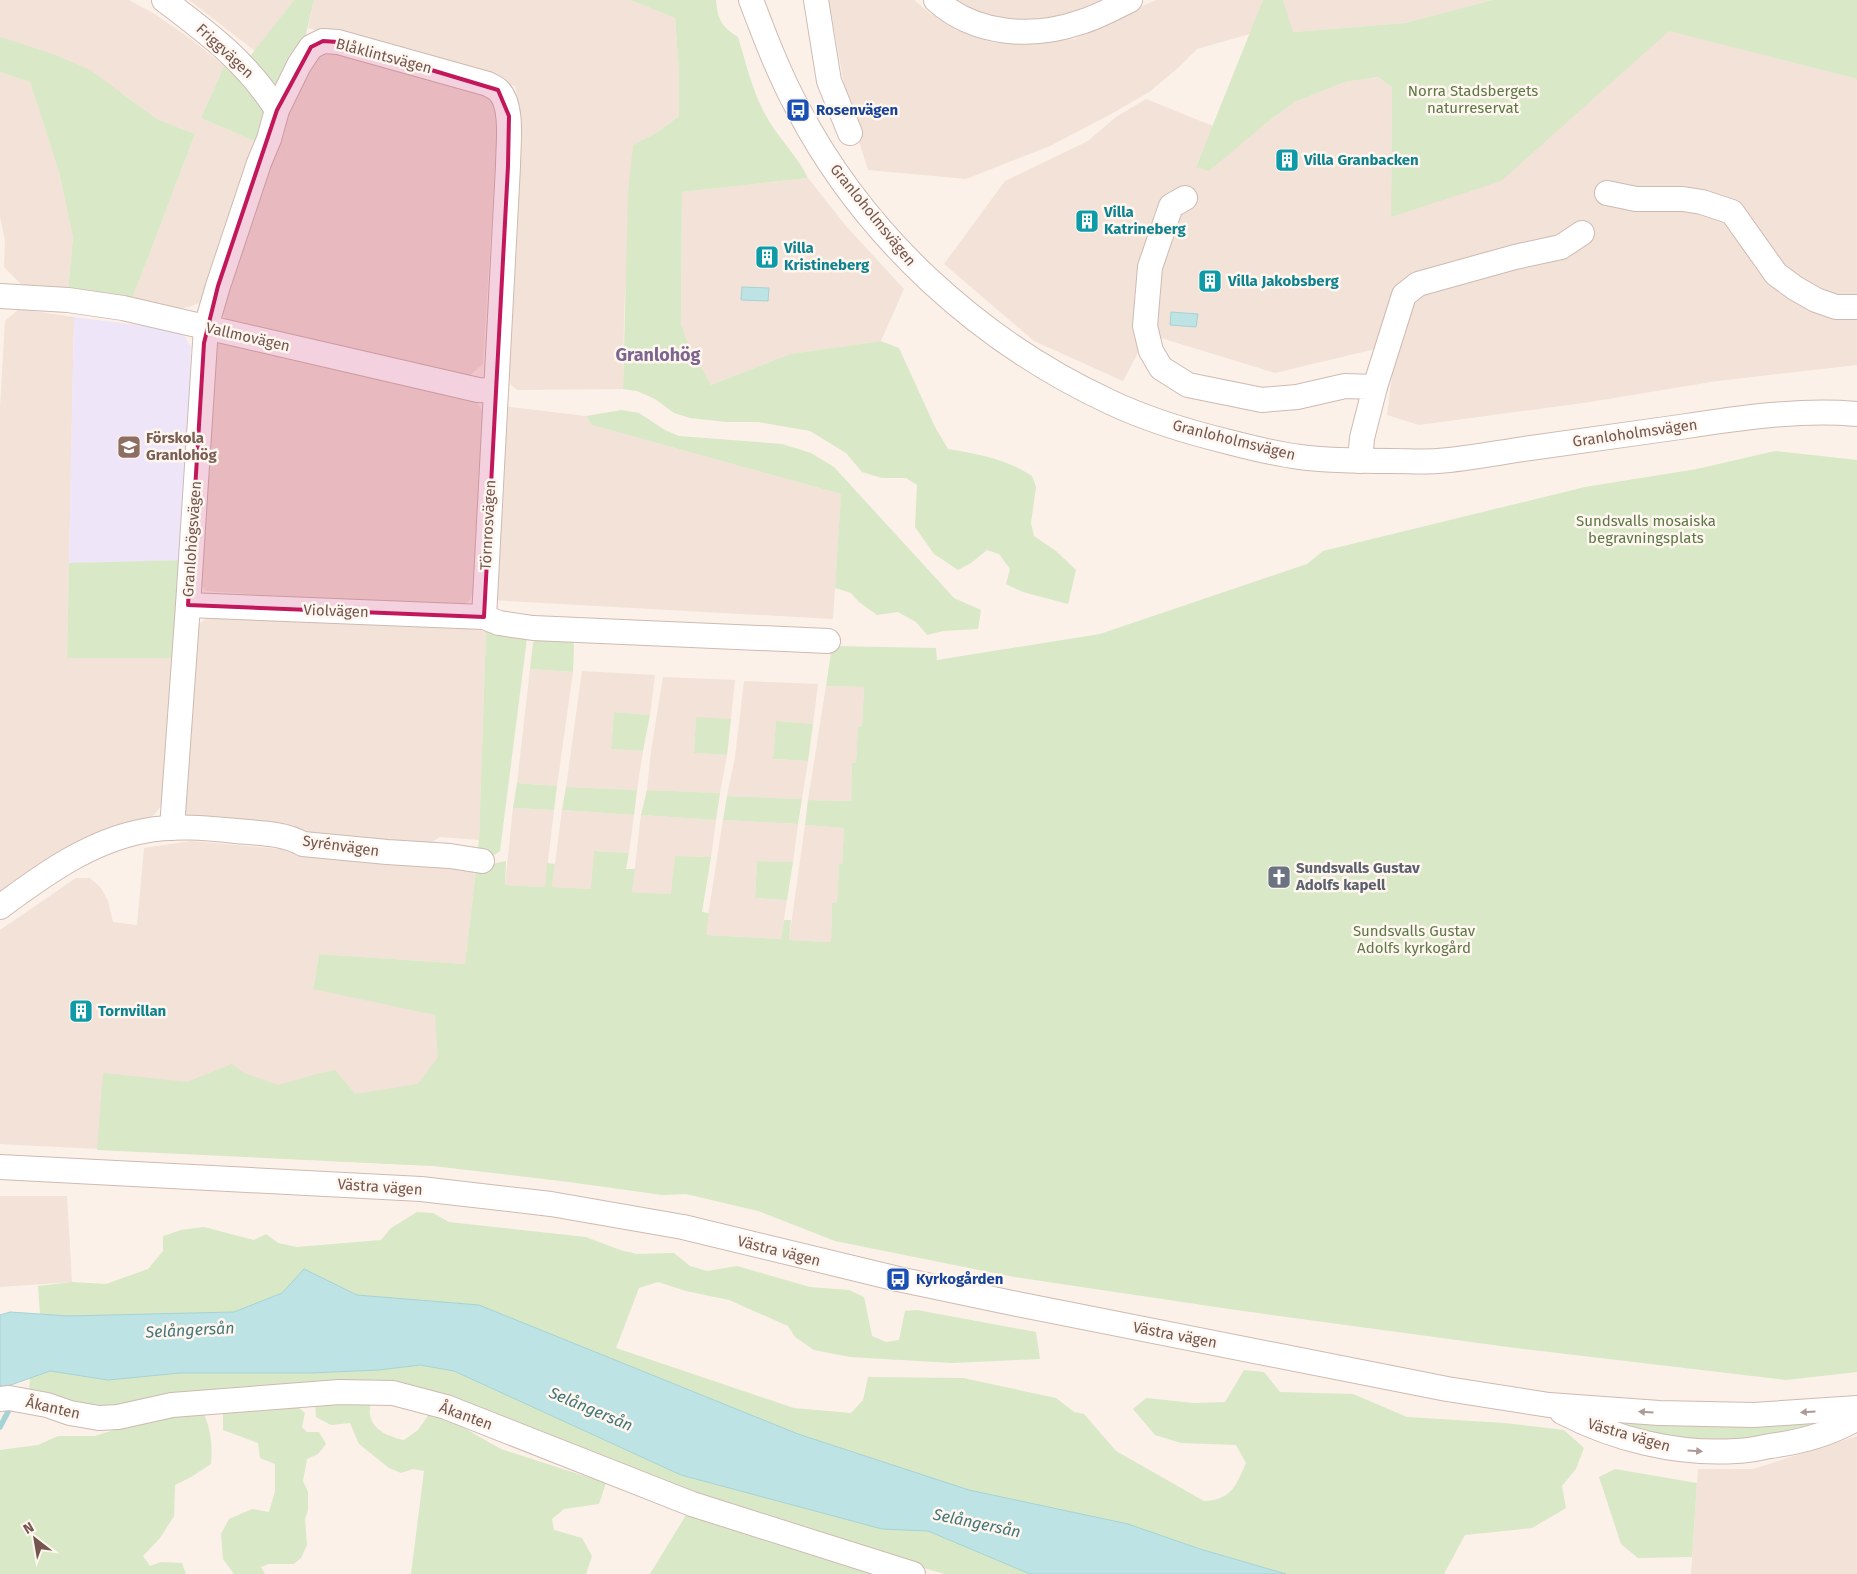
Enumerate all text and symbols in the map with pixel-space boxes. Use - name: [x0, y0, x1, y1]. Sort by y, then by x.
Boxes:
- street label: Friggvägen: [192, 20, 258, 82]
- street label: Blåklintsvägen: [334, 35, 434, 77]
- park label: Norra Stadsbergets naturreservat: [1408, 82, 1538, 117]
- bus stop icon: Rosenvägen: [785, 97, 811, 123]
- place label: Rosenvägen: [816, 101, 898, 119]
- building icon: Villa Granbacken: [1274, 147, 1300, 173]
- place label: Villa Granbacken: [1303, 151, 1419, 169]
- street label: Granloholmsvägen: [826, 160, 920, 270]
- place label: Villa Katrineberg: [1103, 203, 1187, 238]
- building icon: Villa Katrineberg: [1074, 208, 1100, 234]
- place label: Villa Kristineberg: [783, 239, 870, 274]
- building icon: Villa Kristineberg: [754, 244, 780, 270]
- building icon: Villa Jakobsberg: [1197, 268, 1223, 294]
- place label: Villa Jakobsberg: [1227, 272, 1339, 290]
- street label: Vallmovägen: [204, 319, 292, 355]
- district label: Granlohög: [615, 344, 701, 366]
- street label: Granloholmsvägen: [1571, 415, 1699, 451]
- street label: Granloholmsvägen: [1171, 416, 1297, 464]
- place label: Förskola Granlohög: [146, 429, 218, 464]
- school or university icon: Förskola Granlohög: [116, 434, 142, 460]
- street label: Törnrosvägen: [477, 479, 499, 571]
- street label: Granlohögsvägen: [179, 480, 205, 598]
- park label: Sundsvalls mosaiska begravningsplats: [1576, 512, 1716, 547]
- street label: Violvägen: [303, 601, 369, 621]
- street label: Syrénvägen: [301, 832, 381, 860]
- place label: Sundsvalls Gustav Adolfs kapell: [1295, 859, 1420, 894]
- church icon: Sundsvalls Gustav Adolfs kapell: [1266, 864, 1292, 890]
- park label: Sundsvalls Gustav Adolfs kyrkogård: [1353, 922, 1476, 957]
- building icon: Tornvillan: [68, 998, 94, 1024]
- place label: Tornvillan: [98, 1002, 166, 1020]
- street label: Västra vägen: [337, 1175, 423, 1199]
- street label: Västra vägen: [735, 1232, 823, 1270]
- bus stop icon: Kyrkogården: [885, 1266, 911, 1292]
- place label: Kyrkogården: [916, 1270, 1004, 1288]
- water label: Selångersån: [144, 1318, 235, 1342]
- street label: Västra vägen: [1131, 1318, 1219, 1352]
- water label: Selångersån: [545, 1382, 636, 1435]
- street label: Åkanten: [24, 1393, 82, 1423]
- street label: Åkanten: [437, 1398, 495, 1434]
- one-way arrow: [1638, 1408, 1654, 1416]
- one-way arrow: [1800, 1408, 1816, 1416]
- street label: Västra vägen: [1586, 1415, 1672, 1455]
- one-way arrow: [1687, 1447, 1703, 1455]
- water label: Selångersån: [931, 1504, 1022, 1542]
- north arrow: [10, 1514, 60, 1564]
- text: N: [20, 1519, 37, 1538]

